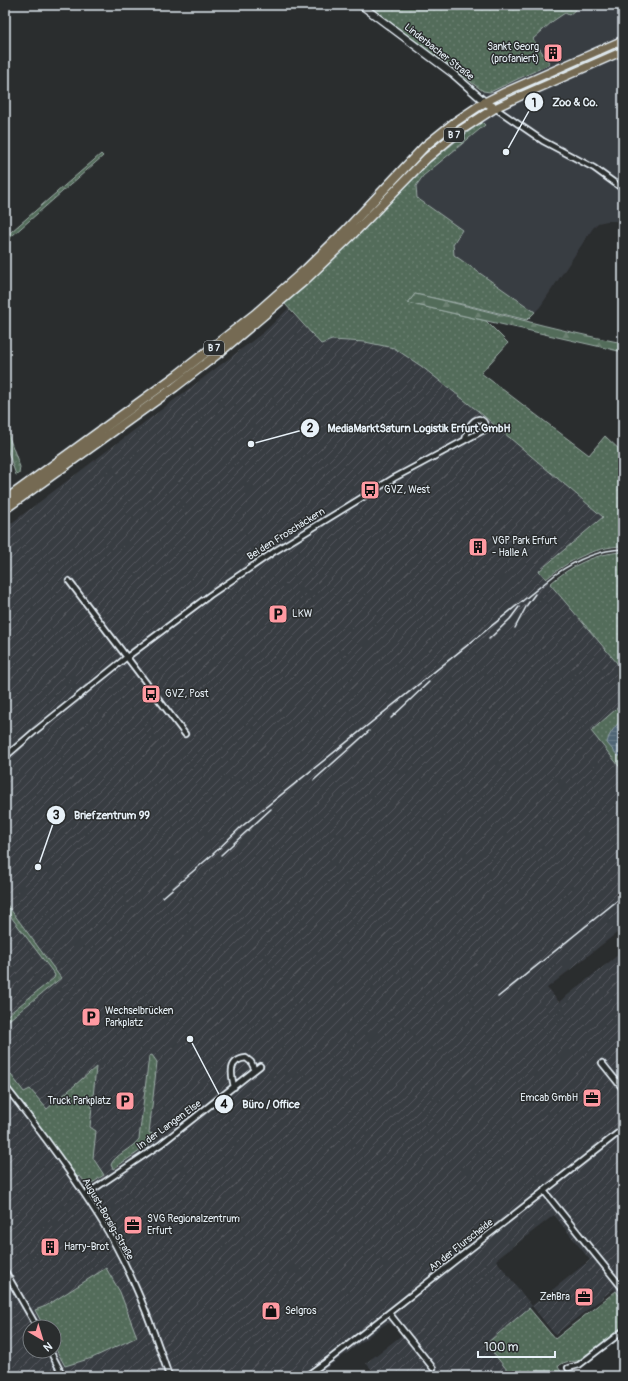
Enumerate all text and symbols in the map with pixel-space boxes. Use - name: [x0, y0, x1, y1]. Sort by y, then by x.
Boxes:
- street label: Linderbacher Straße: [402, 21, 476, 83]
- place label: Sankt Georg (profaniert): [487, 41, 539, 65]
- building icon: Sankt Georg (profaniert): [542, 42, 564, 64]
- callout: Zoo & Co.: [524, 91, 605, 114]
- text: 1: [532, 96, 536, 111]
- text: Zoo & Co.: [552, 96, 598, 109]
- road number: B 7: [444, 128, 464, 142]
- road number: B 7: [204, 341, 224, 355]
- callout: MediaMarktSaturn Logistik Erfurt GmbH: [300, 416, 518, 439]
- text: 2: [307, 421, 314, 436]
- text: MediaMarktSaturn Logistik Erfurt GmbH: [328, 422, 510, 435]
- bus stop icon: GVZ, West: [359, 479, 381, 501]
- place label: GVZ, West: [384, 484, 431, 496]
- street label: Bei den Froschäckern: [245, 505, 327, 563]
- place label: VGP Park Erfurt - Halle A: [492, 535, 558, 559]
- building icon: VGP Park Erfurt - Halle A: [467, 536, 489, 558]
- parking icon: LKW: [267, 603, 289, 625]
- place label: LKW: [292, 608, 313, 620]
- bus stop icon: GVZ, Post: [140, 683, 162, 705]
- place label: GVZ, Post: [165, 688, 210, 700]
- callout: Briefzentrum 99: [46, 804, 158, 827]
- text: 3: [53, 808, 60, 823]
- text: Briefzentrum 99: [74, 809, 150, 822]
- place label: Wechselbrücken Parkplatz: [105, 1005, 174, 1029]
- parking icon: Wechselbrücken Parkplatz: [80, 1006, 102, 1028]
- office icon: Emcab GmbH: [581, 1087, 603, 1109]
- parking icon: Truck Parkplatz: [114, 1090, 136, 1112]
- place label: Emcab GmbH: [520, 1092, 578, 1104]
- callout: Büro / Office: [214, 1093, 308, 1116]
- place label: Truck Parkplatz: [48, 1095, 111, 1107]
- text: 4: [220, 1097, 228, 1112]
- street label: In der Langen Else: [135, 1098, 204, 1152]
- text: Büro / Office: [242, 1098, 300, 1111]
- street label: August-Borsig-Straße: [80, 1176, 136, 1262]
- place label: SVG Regionalzentrum Erfurt: [147, 1213, 240, 1237]
- office icon: SVG Regionalzentrum Erfurt: [122, 1214, 144, 1236]
- street label: An der Flurscheide: [427, 1216, 495, 1274]
- building icon: Harry-Brot: [39, 1236, 61, 1258]
- place label: Harry-Brot: [64, 1241, 110, 1253]
- office icon: ZehBra: [573, 1286, 595, 1308]
- place label: ZehBra: [540, 1291, 570, 1303]
- shop icon: Selgros: [260, 1300, 282, 1322]
- place label: Selgros: [285, 1305, 317, 1317]
- north arrow: [22, 1319, 62, 1359]
- scale bar: [478, 1333, 555, 1359]
- text: N: [40, 1339, 55, 1354]
- text: 100 m: [484, 1340, 519, 1355]

